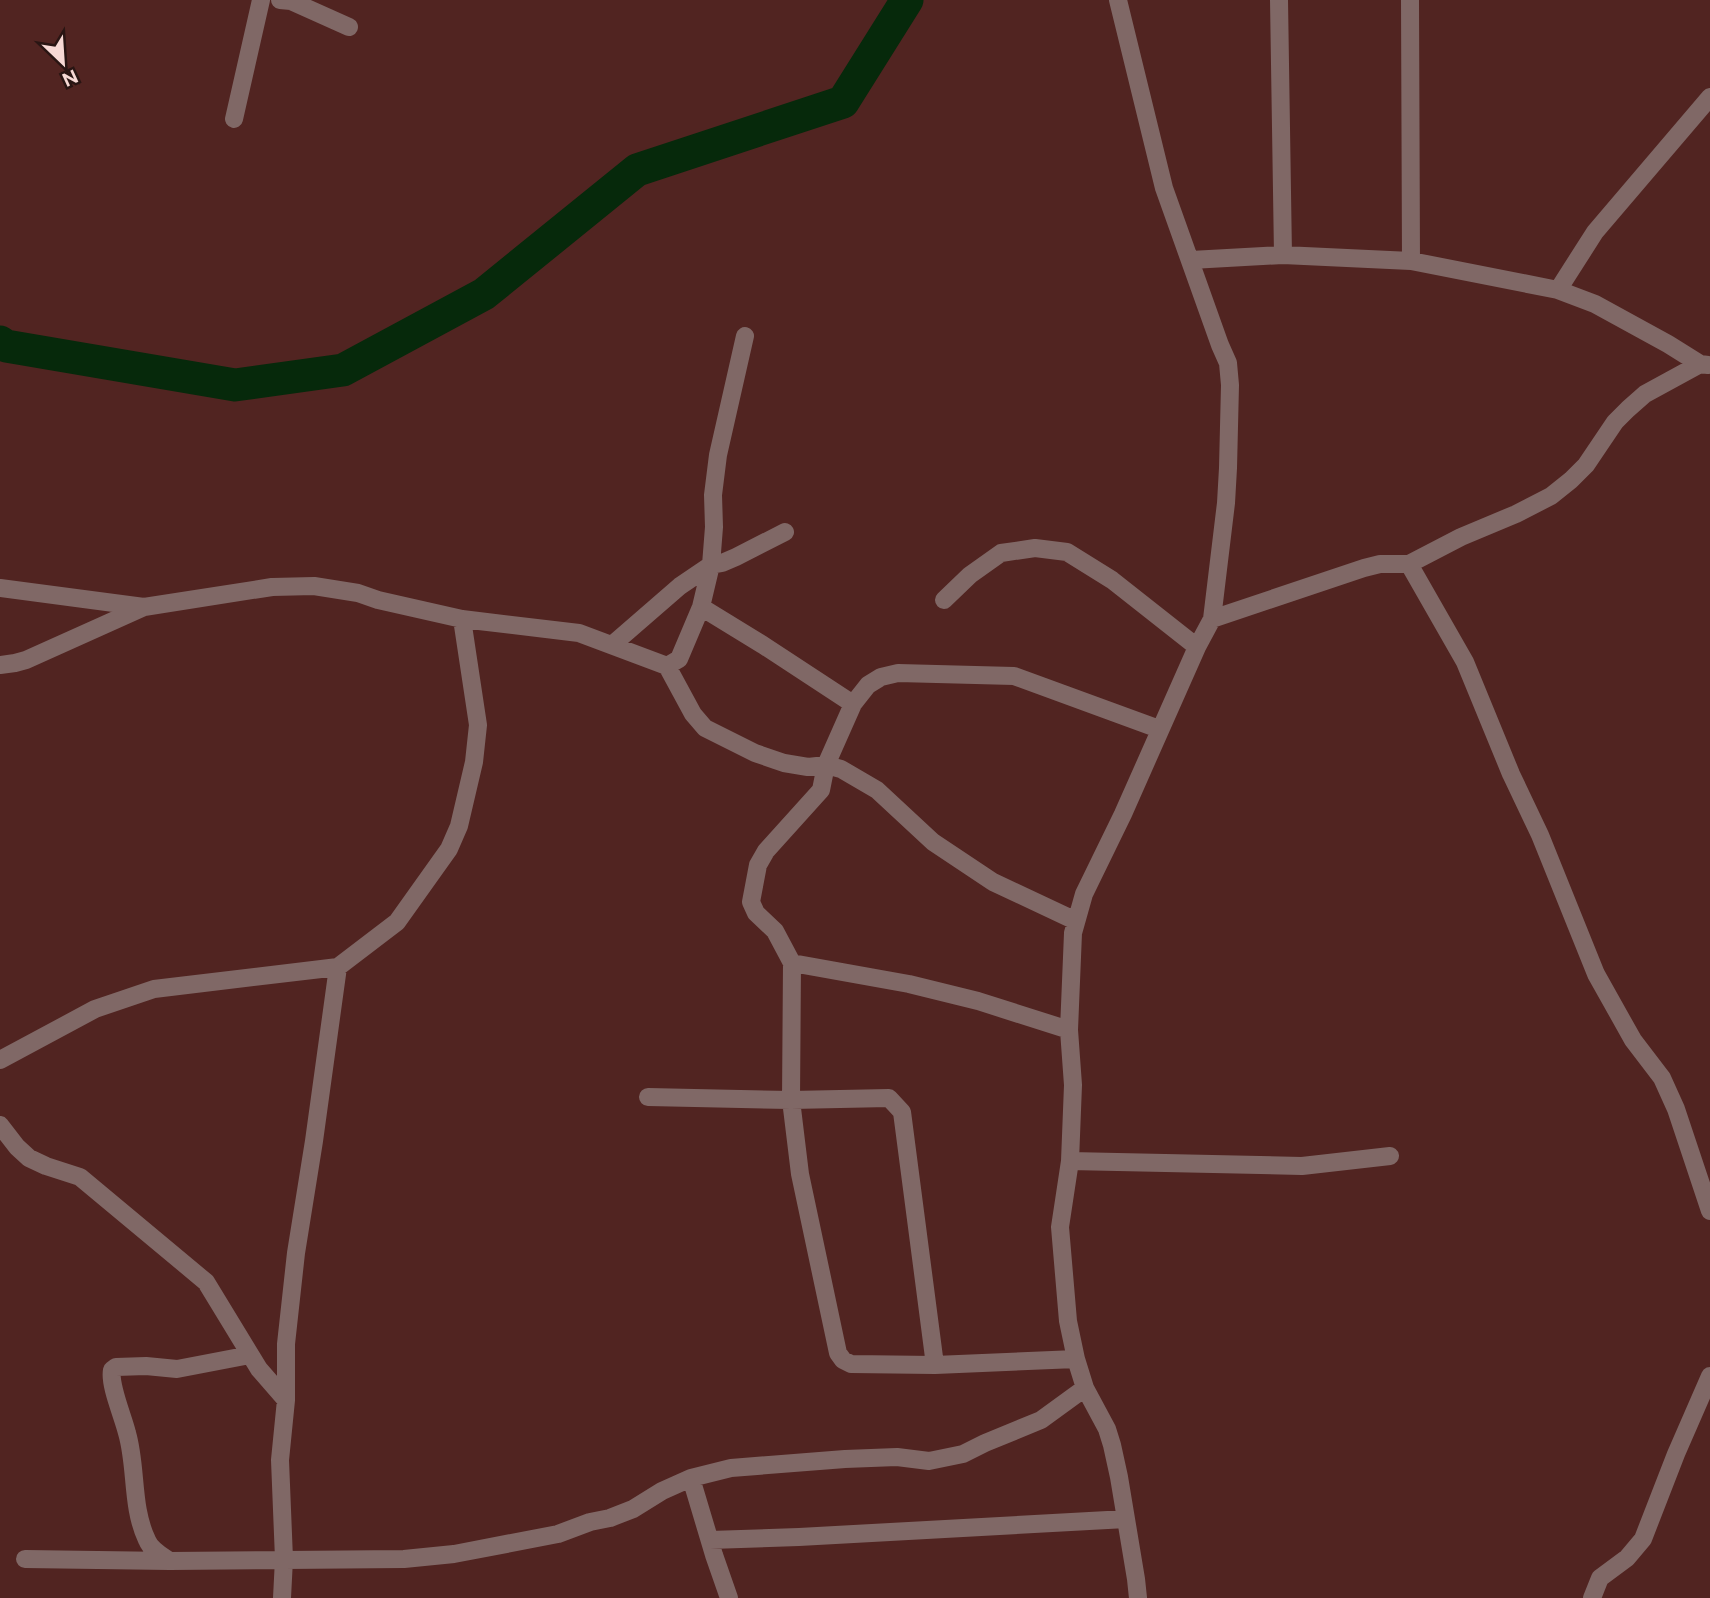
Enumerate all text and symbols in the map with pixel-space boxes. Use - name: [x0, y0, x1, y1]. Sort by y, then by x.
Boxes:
- north arrow: [28, 28, 98, 98]
- text: N: [58, 64, 81, 91]

